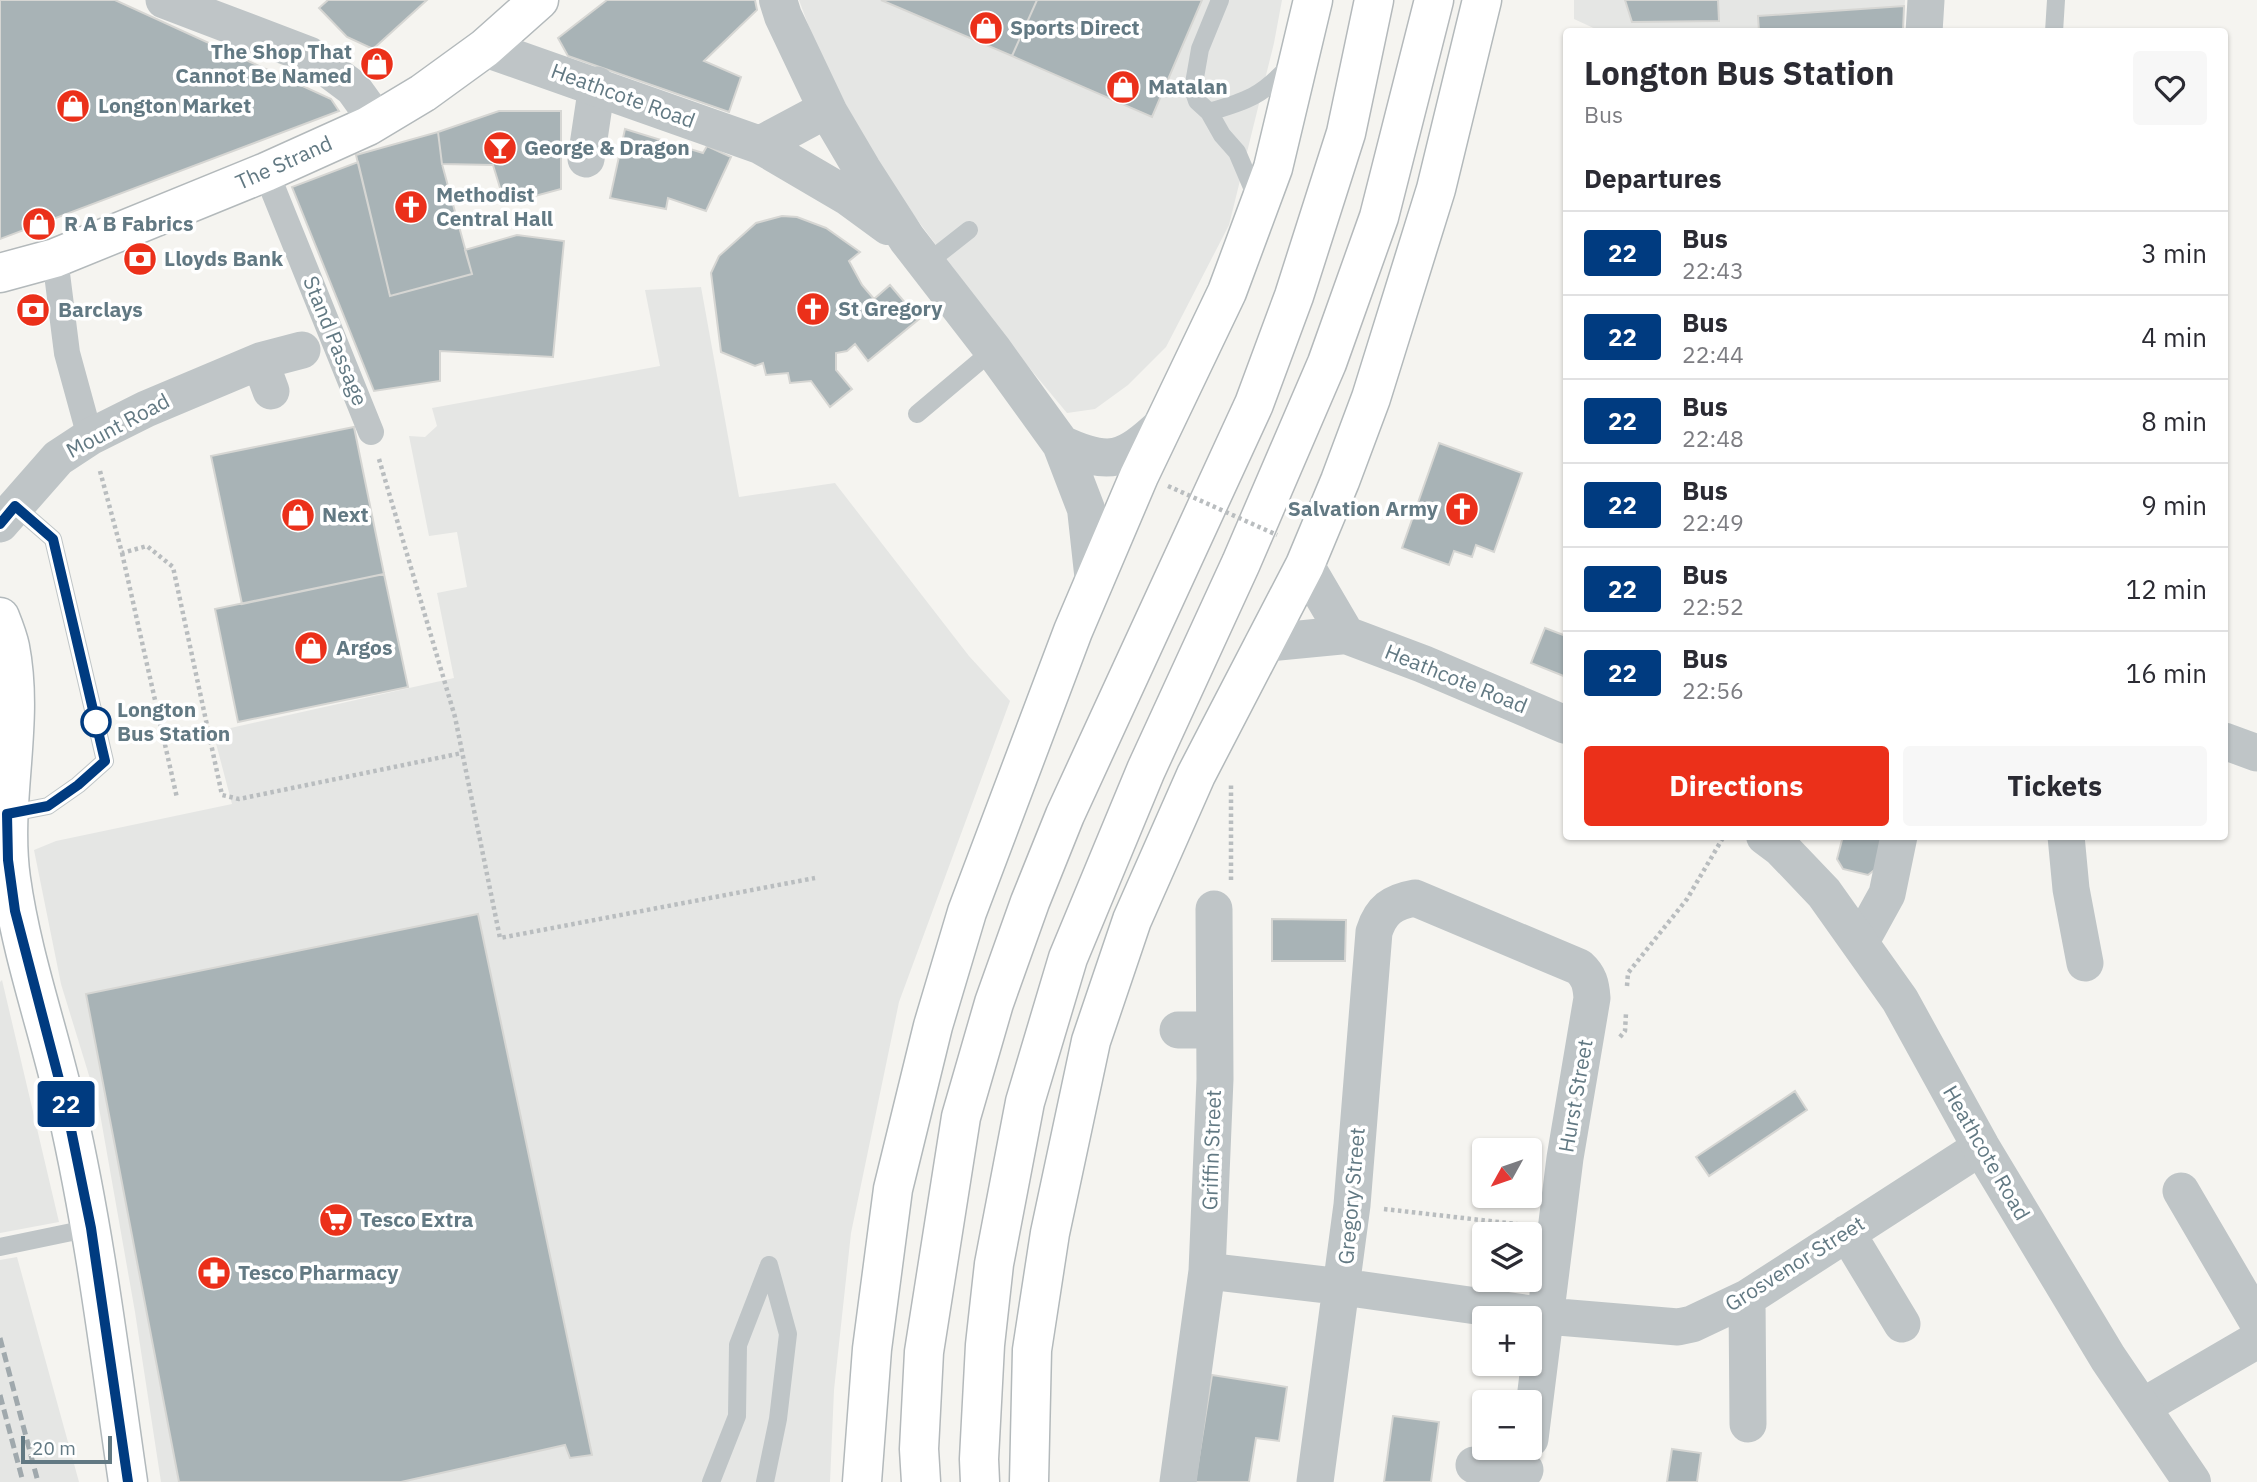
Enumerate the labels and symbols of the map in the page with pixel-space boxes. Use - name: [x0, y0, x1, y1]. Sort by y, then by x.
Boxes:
- shop icon: Sports Direct: [967, 9, 1005, 47]
- place label: Sports Direct: [1010, 13, 1140, 41]
- place label: The Shop That Cannot Be Named: [175, 37, 352, 89]
- shop icon: The Shop That Cannot Be Named: [358, 45, 396, 83]
- street label: Heathcote Road: [548, 56, 699, 134]
- shop icon: Matalan: [1104, 68, 1142, 106]
- place label: Matalan: [1148, 72, 1228, 100]
- shop icon: Longton Market: [54, 87, 92, 125]
- place label: Longton Market: [98, 91, 251, 119]
- street label: The Strand: [231, 128, 336, 196]
- bar icon: George & Dragon: [481, 129, 519, 167]
- place label: George & Dragon: [524, 133, 690, 161]
- place label: Methodist Central Hall: [436, 180, 553, 232]
- church icon: Methodist Central Hall: [392, 188, 430, 226]
- shop icon: R A B Fabrics: [20, 205, 58, 243]
- place label: R A B Fabrics: [64, 209, 194, 237]
- bank icon: Lloyds Bank: [121, 240, 159, 278]
- place label: Lloyds Bank: [164, 244, 284, 272]
- street label: Stand Passage: [297, 272, 375, 410]
- church icon: St Gregory: [794, 290, 832, 328]
- bank icon: Barclays: [14, 291, 52, 329]
- place label: St Gregory: [838, 294, 943, 322]
- place label: Barclays: [58, 295, 143, 323]
- street label: Mount Road: [61, 386, 174, 464]
- church icon: Salvation Army: [1443, 490, 1481, 528]
- place label: Salvation Army: [1288, 494, 1439, 522]
- shop icon: Next: [279, 496, 317, 534]
- place label: Next: [322, 500, 368, 528]
- shop icon: Argos: [292, 629, 330, 667]
- place label: Argos: [336, 633, 392, 661]
- street label: Heathcote Road: [1381, 637, 1532, 719]
- place label: Longton Bus Station: [117, 695, 230, 747]
- marker: Longton Bus Station: [81, 707, 111, 737]
- street label: Hurst Street: [1551, 1037, 1599, 1155]
- street label: Heathcote Road: [1937, 1080, 2037, 1225]
- line badge: 22: [34, 1081, 98, 1127]
- street label: Griffin Street: [1195, 1089, 1227, 1211]
- street label: Gregory Street: [1331, 1126, 1371, 1266]
- north arrow: [1472, 1138, 1542, 1208]
- supermarket icon: Tesco Extra: [317, 1201, 355, 1239]
- place label: Tesco Extra: [360, 1205, 474, 1233]
- street label: Grosvenor Street: [1719, 1209, 1870, 1317]
- pharmacy icon: Tesco Pharmacy: [195, 1254, 233, 1292]
- place label: Tesco Pharmacy: [238, 1258, 399, 1286]
- scale bar: [21, 1433, 112, 1465]

